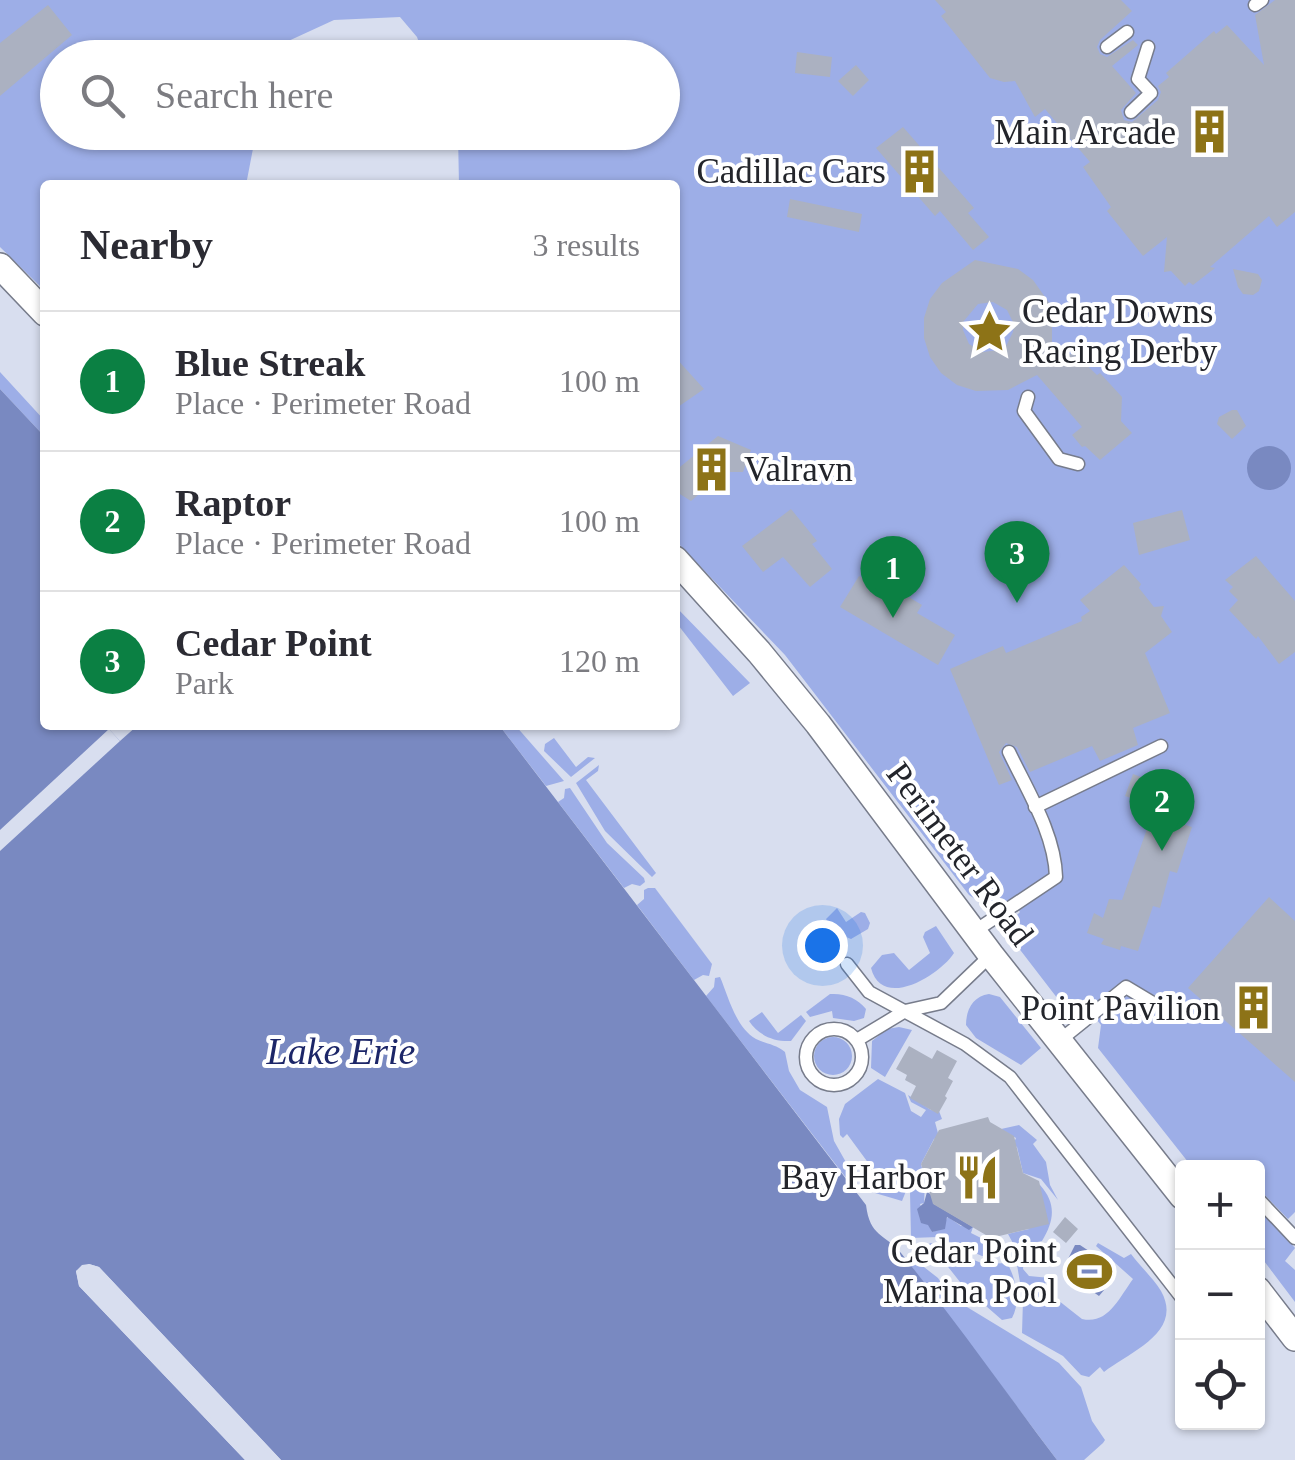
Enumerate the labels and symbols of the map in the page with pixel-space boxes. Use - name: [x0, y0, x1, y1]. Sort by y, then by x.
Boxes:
- building icon: Main Arcade: [1185, 108, 1233, 156]
- place label: Main Arcade: [994, 113, 1176, 152]
- building icon: Cadillac Cars: [895, 147, 943, 195]
- place label: Cadillac Cars: [696, 152, 886, 191]
- place label: Cedar Downs Racing Derby: [1022, 292, 1218, 371]
- place icon: Cedar Downs Racing Derby: [965, 307, 1013, 355]
- building icon: Valravn: [687, 445, 735, 493]
- place label: Valravn: [744, 450, 853, 489]
- pin: 3: [984, 520, 1050, 603]
- pin: 1: [860, 536, 926, 618]
- street label: Perimeter Road: [879, 755, 1042, 953]
- pin: 2: [1130, 768, 1194, 851]
- your location: [797, 920, 848, 971]
- building icon: Point Pavilion: [1229, 984, 1277, 1032]
- place label: Point Pavilion: [1021, 989, 1220, 1028]
- water label: Lake Erie: [266, 1030, 416, 1072]
- restaurant icon: Bay Harbor: [954, 1153, 1002, 1201]
- place label: Bay Harbor: [781, 1158, 945, 1197]
- place label: Cedar Point Marina Pool: [883, 1232, 1057, 1311]
- sports icon: Cedar Point Marina Pool: [1066, 1247, 1114, 1295]

